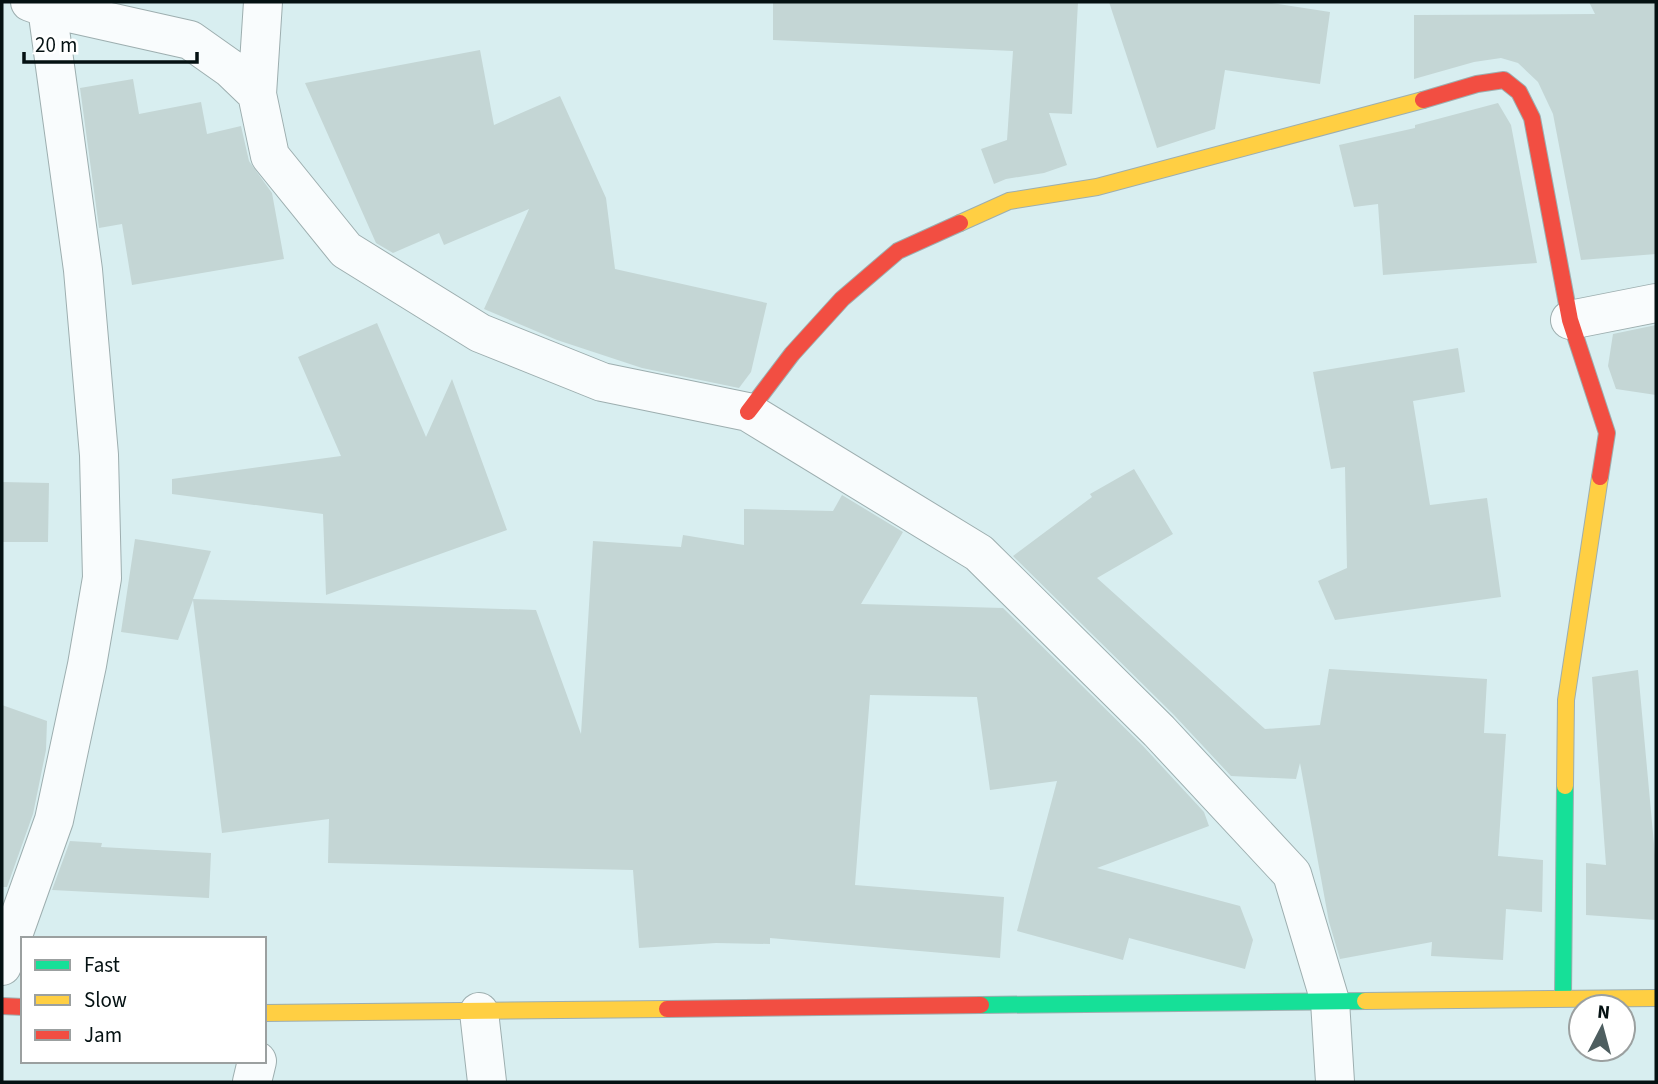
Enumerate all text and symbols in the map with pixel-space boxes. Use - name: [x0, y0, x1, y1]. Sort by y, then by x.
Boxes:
- scale bar: [24, 21, 198, 65]
- text: 20 m: [35, 30, 77, 60]
- legend: [21, 937, 266, 1063]
- text: Fast: [84, 950, 120, 980]
- text: Slow: [84, 985, 127, 1015]
- north arrow: [1567, 993, 1637, 1063]
- text: N: [1596, 998, 1611, 1027]
- text: Jam: [84, 1020, 122, 1050]

